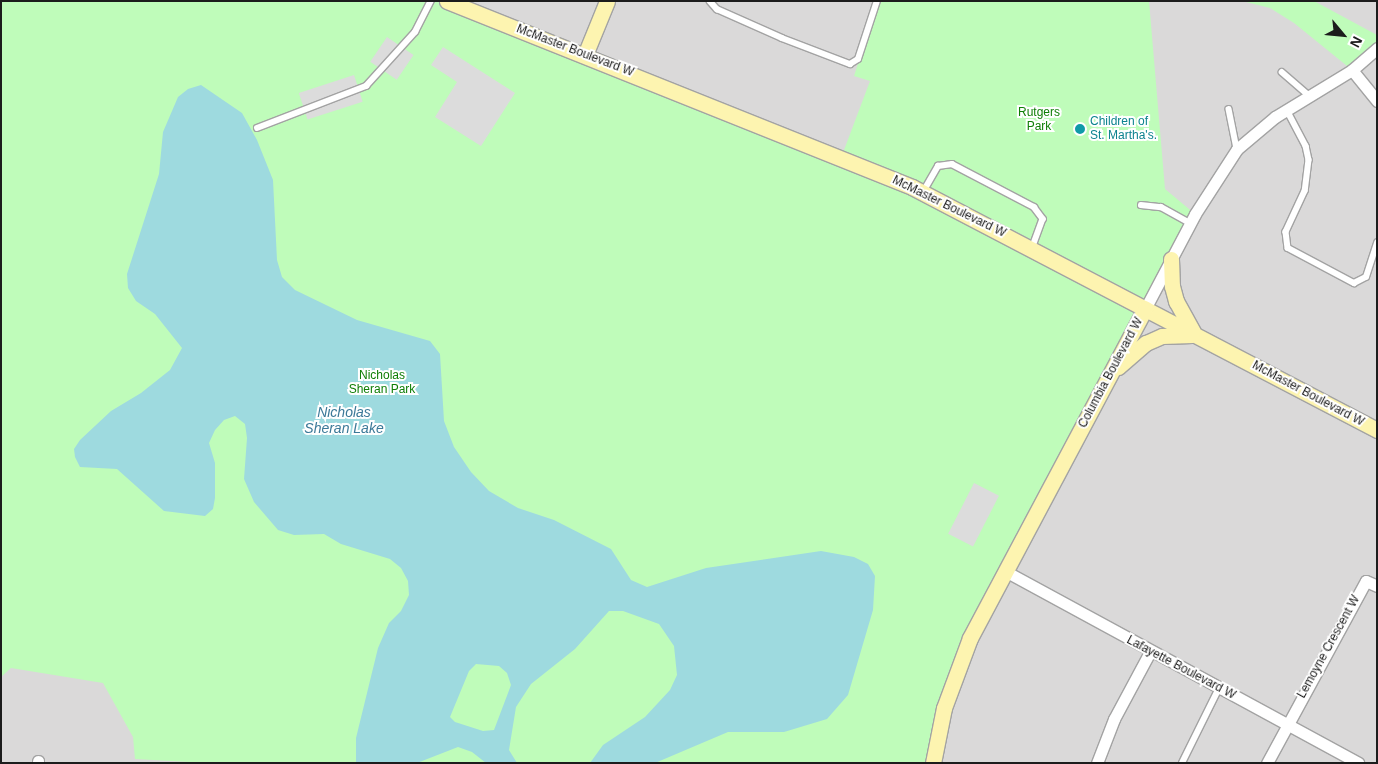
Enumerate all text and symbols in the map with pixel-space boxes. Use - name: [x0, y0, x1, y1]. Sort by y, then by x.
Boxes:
- north arrow: [1318, 10, 1368, 60]
- street label: McMaster Boulevard W: [514, 22, 636, 80]
- text: N: [1347, 34, 1366, 50]
- park label: Rutgers Park: [1018, 106, 1060, 134]
- place label: Children of St. Martha's.: [1090, 115, 1157, 143]
- marker: Children of St. Martha's.: [1074, 123, 1086, 135]
- street label: McMaster Boulevard W: [890, 173, 1008, 241]
- street label: Columbia Boulevard W: [1076, 315, 1146, 431]
- street label: McMaster Boulevard W: [1250, 358, 1366, 430]
- park label: Nicholas Sheran Park: [349, 369, 415, 397]
- water label: Nicholas Sheran Lake: [304, 404, 384, 437]
- street label: Lemoyne Crescent W: [1295, 593, 1363, 701]
- street label: Lafayette Boulevard W: [1124, 633, 1238, 703]

